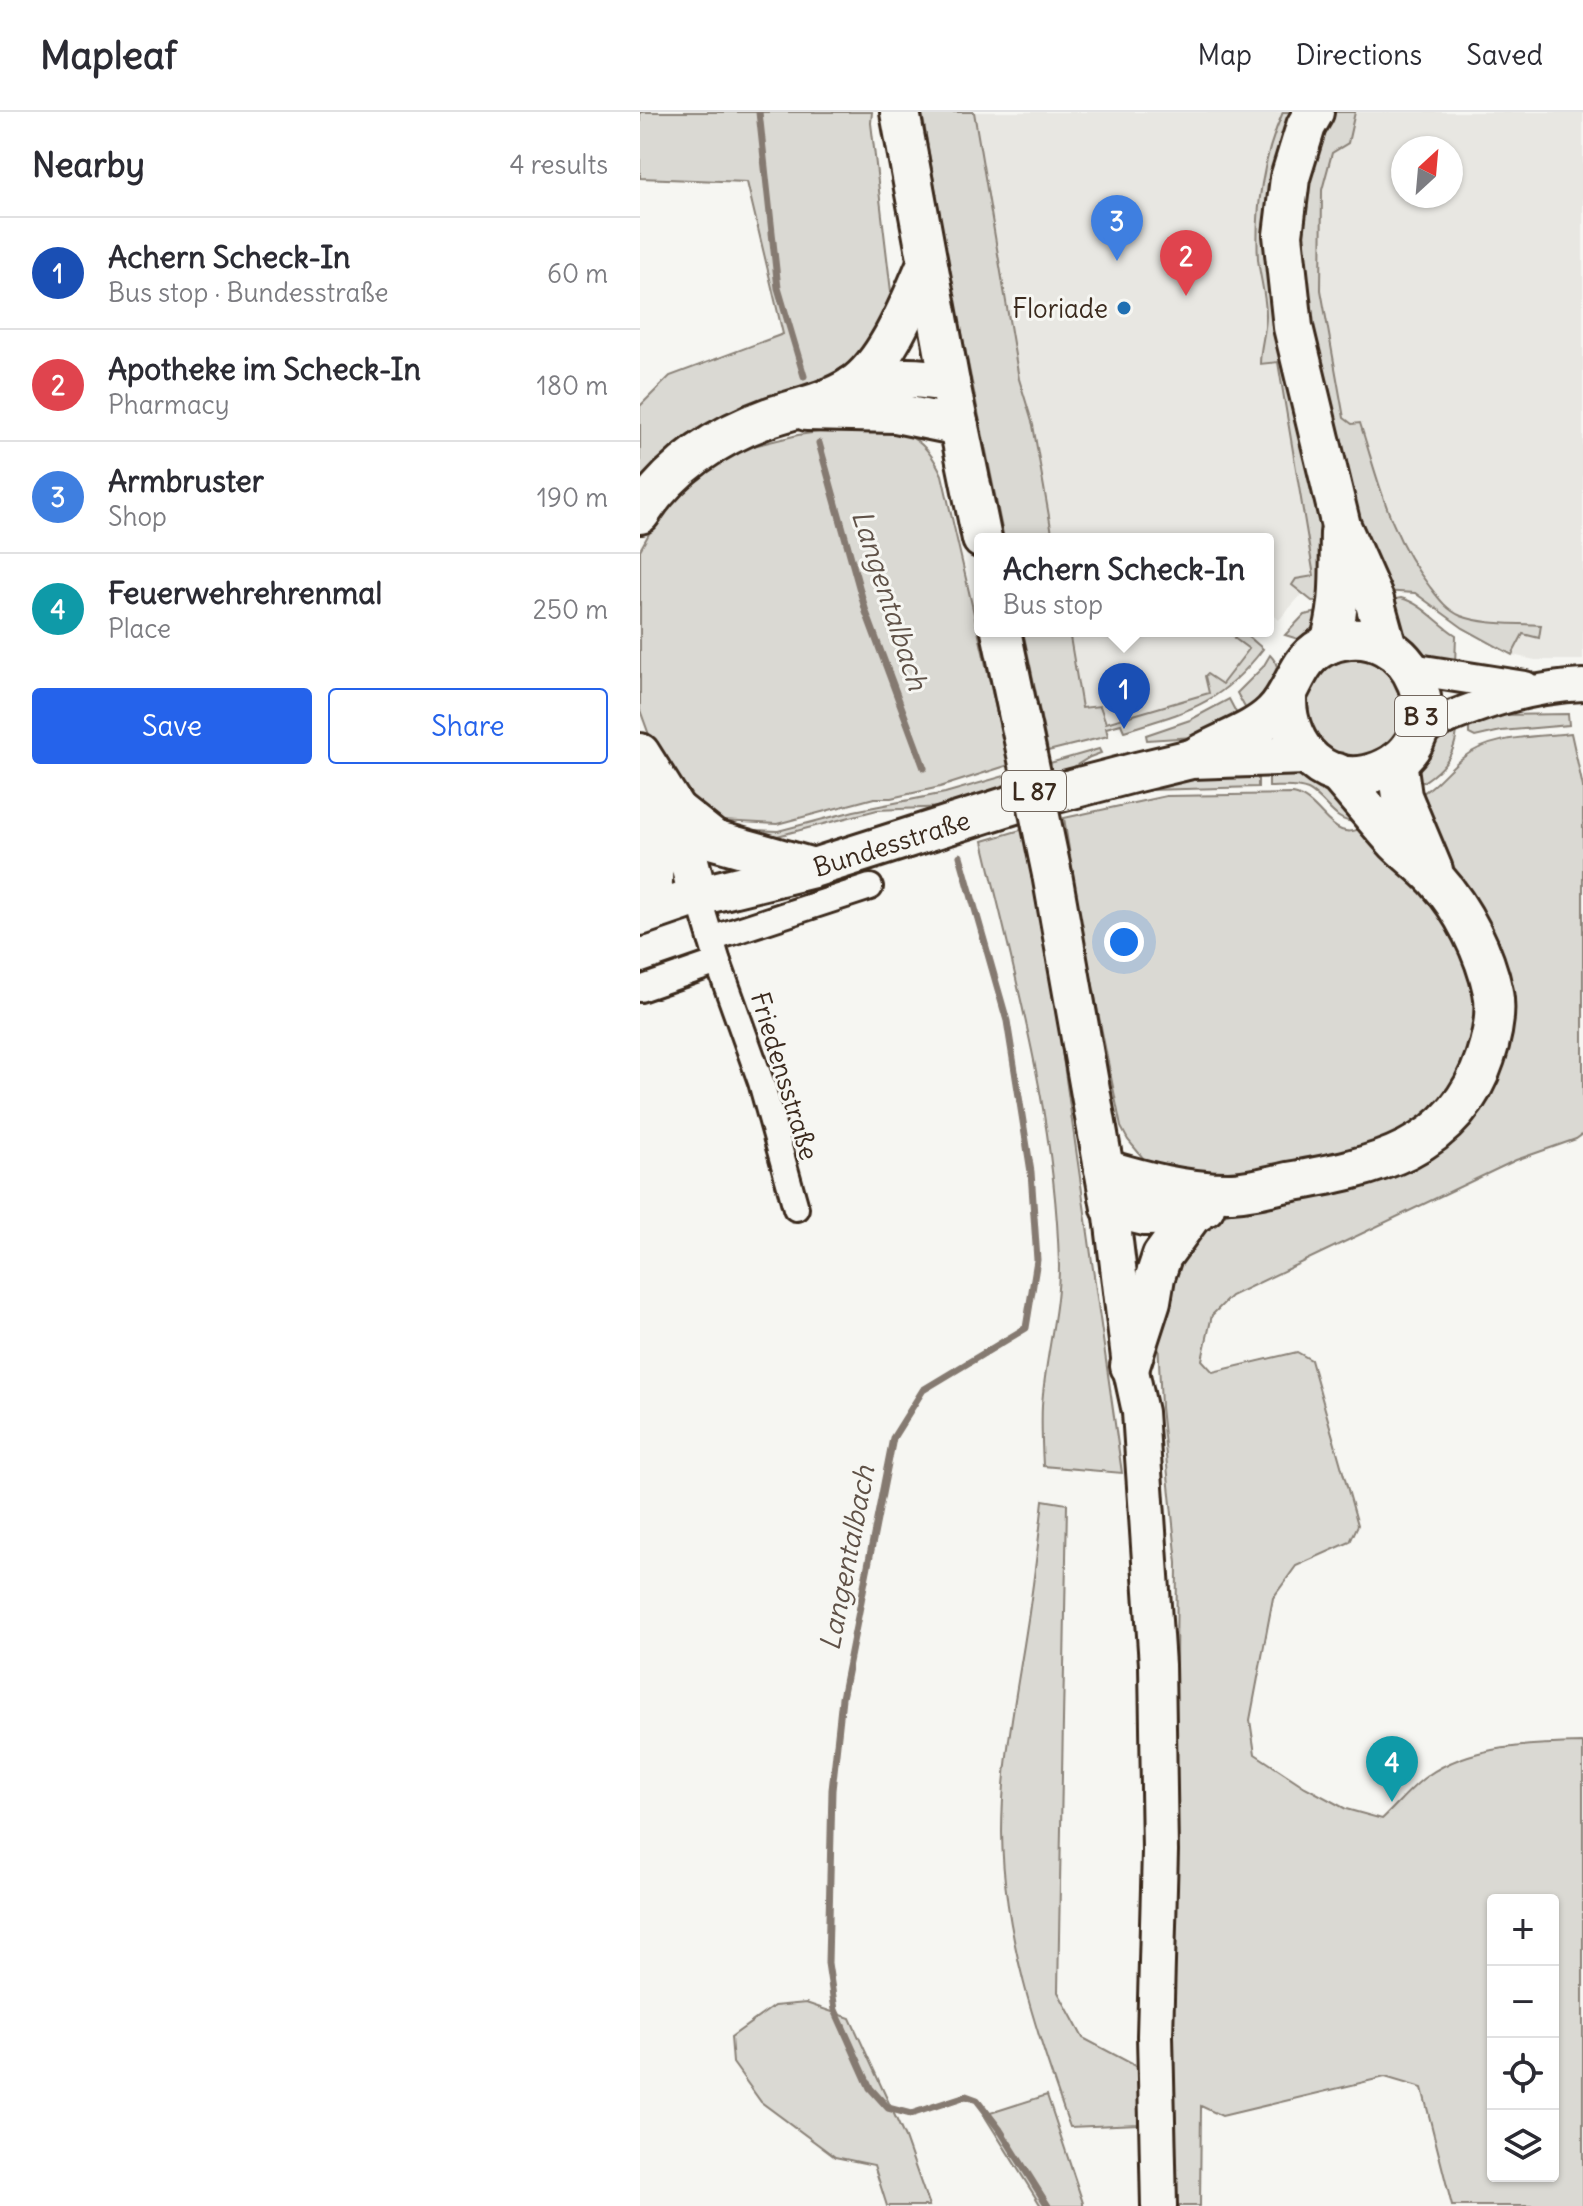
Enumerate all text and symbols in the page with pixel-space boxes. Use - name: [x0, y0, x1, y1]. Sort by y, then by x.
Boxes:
- text: Mapleaf: [40, 32, 177, 79]
- text: Map: [1197, 37, 1252, 73]
- text: Directions: [1296, 37, 1422, 73]
- text: Saved: [1466, 37, 1543, 73]
- north arrow: [1391, 136, 1463, 208]
- text: Nearby: [32, 143, 145, 186]
- text: 4 results: [510, 148, 608, 181]
- pin: 3: [1091, 195, 1143, 261]
- pin: 2: [1160, 230, 1212, 296]
- text: Achern Scheck-In: [108, 238, 350, 276]
- text: 1: [53, 257, 63, 290]
- text: 60 m: [547, 257, 608, 290]
- text: Bus stop · Bundesstraße: [108, 276, 389, 309]
- place label: Floriade: [1013, 292, 1108, 325]
- marker: Floriade: [1115, 299, 1133, 317]
- text: Apotheke im Scheck-In: [108, 350, 421, 388]
- text: 2: [51, 369, 65, 402]
- text: 180 m: [537, 369, 608, 402]
- text: Pharmacy: [108, 388, 230, 421]
- text: Armbruster: [108, 462, 264, 500]
- text: 3: [51, 481, 65, 514]
- text: 190 m: [537, 481, 608, 514]
- text: Shop: [108, 500, 167, 533]
- water label: Langentalbach: [844, 505, 936, 695]
- popup: [974, 533, 1274, 637]
- text: Achern Scheck-In: [1003, 550, 1245, 588]
- text: Feuerwehrehrenmal: [108, 574, 382, 612]
- text: Bus stop: [1003, 588, 1103, 621]
- text: 4: [50, 593, 66, 626]
- text: 250 m: [533, 593, 608, 626]
- text: Place: [108, 612, 171, 645]
- pin: 1: [1098, 663, 1150, 729]
- button: Save: [32, 688, 312, 764]
- button: Share: [328, 688, 608, 764]
- road number: B 3: [1395, 696, 1447, 736]
- road number: L 87: [1002, 771, 1066, 811]
- street label: Bundesstraße: [809, 803, 974, 883]
- your location: [1104, 922, 1144, 962]
- street label: Friedensstraße: [744, 988, 826, 1164]
- water label: Langentalbach: [811, 1462, 883, 1653]
- pin: 4: [1366, 1736, 1418, 1802]
- map controls: [1487, 1894, 1559, 2182]
- button: +: [1487, 1894, 1559, 1966]
- button: −: [1487, 1966, 1559, 2038]
- button: locate: [1487, 2038, 1559, 2110]
- button: layers: [1487, 2110, 1559, 2182]

